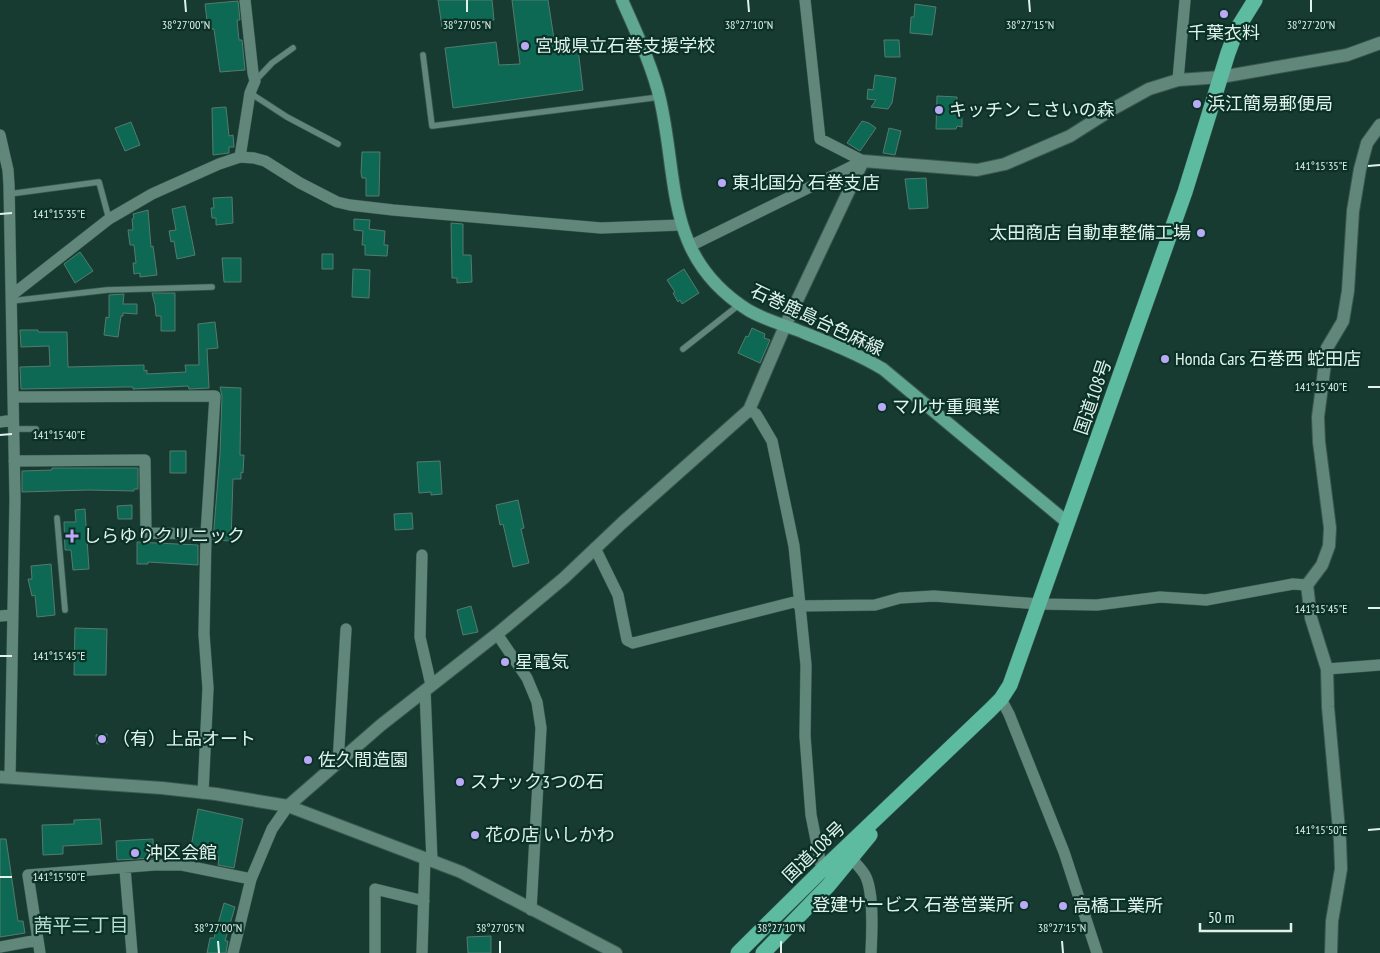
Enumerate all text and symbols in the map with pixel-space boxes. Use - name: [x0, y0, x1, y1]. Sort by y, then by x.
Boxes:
- marker: 千葉衣料: [1218, 8, 1230, 20]
- text: 38°27'00"N: [162, 17, 210, 32]
- text: 38°27'05"N: [443, 17, 491, 32]
- text: 38°27'10"N: [725, 17, 773, 32]
- text: 38°27'15"N: [1006, 17, 1054, 32]
- text: 38°27'20"N: [1287, 17, 1335, 32]
- place label: 千葉衣料: [1188, 21, 1260, 44]
- place label: 宮城県立石巻支援学校: [535, 34, 715, 57]
- marker: 宮城県立石巻支援学校: [519, 40, 531, 52]
- place label: 浜江簡易郵便局: [1207, 92, 1333, 115]
- place label: キッチン こさいの森: [949, 98, 1115, 121]
- marker: 浜江簡易郵便局: [1191, 98, 1203, 110]
- marker: キッチン こさいの森: [933, 104, 945, 116]
- text: 141°15'35"E: [1295, 158, 1347, 173]
- place label: 東北国分 石巻支店: [732, 171, 880, 194]
- marker: 東北国分 石巻支店: [716, 177, 728, 189]
- text: 141°15'35"E: [33, 206, 85, 221]
- place label: 太田商店 自動車整備工場: [989, 221, 1191, 244]
- marker: 太田商店 自動車整備工場: [1195, 227, 1207, 239]
- street label: 石巻鹿島台色麻線: [747, 279, 887, 360]
- place label: Honda Cars 石巻西 蛇田店: [1175, 347, 1361, 370]
- marker: Honda Cars 石巻西 蛇田店: [1159, 353, 1171, 365]
- street label: 国道108号: [1069, 356, 1116, 438]
- text: 141°15'40"E: [1295, 379, 1347, 394]
- place label: マルサ重興業: [892, 395, 1000, 418]
- marker: マルサ重興業: [876, 401, 888, 413]
- text: 141°15'40"E: [33, 427, 85, 442]
- place label: しらゆりクリニック: [83, 524, 245, 547]
- marker: しらゆりクリニック: [65, 529, 79, 543]
- text: 141°15'45"E: [1295, 601, 1347, 616]
- text: 141°15'45"E: [33, 648, 85, 663]
- place label: 星電気: [515, 650, 569, 673]
- marker: 星電気: [499, 656, 511, 668]
- place label: （有）上品オート: [112, 727, 256, 750]
- marker: （有）上品オート: [96, 733, 108, 745]
- place label: 佐久間造園: [318, 748, 408, 771]
- marker: 佐久間造園: [302, 754, 314, 766]
- place label: スナック3つの石: [470, 770, 604, 793]
- marker: スナック3つの石: [454, 776, 466, 788]
- street label: 国道108号: [777, 816, 850, 887]
- text: 141°15'50"E: [1295, 822, 1347, 837]
- place label: 花の店 いしかわ: [485, 823, 615, 846]
- marker: 花の店 いしかわ: [469, 829, 481, 841]
- place label: 沖区会館: [145, 841, 217, 864]
- marker: 沖区会館: [129, 847, 141, 859]
- text: 141°15'50"E: [33, 869, 85, 884]
- place label: 登建サービス 石巻営業所: [812, 893, 1014, 916]
- place label: 高橋工業所: [1073, 894, 1163, 917]
- marker: 登建サービス 石巻営業所: [1018, 899, 1030, 911]
- marker: 高橋工業所: [1057, 900, 1069, 912]
- scale bar: [1200, 900, 1291, 932]
- text: 50 m: [1208, 908, 1234, 927]
- district label: 茜平三丁目: [33, 913, 129, 937]
- text: 38°27'00"N: [194, 920, 242, 935]
- text: 38°27'05"N: [476, 920, 524, 935]
- text: 38°27'10"N: [757, 920, 805, 935]
- text: 38°27'15"N: [1038, 920, 1086, 935]

